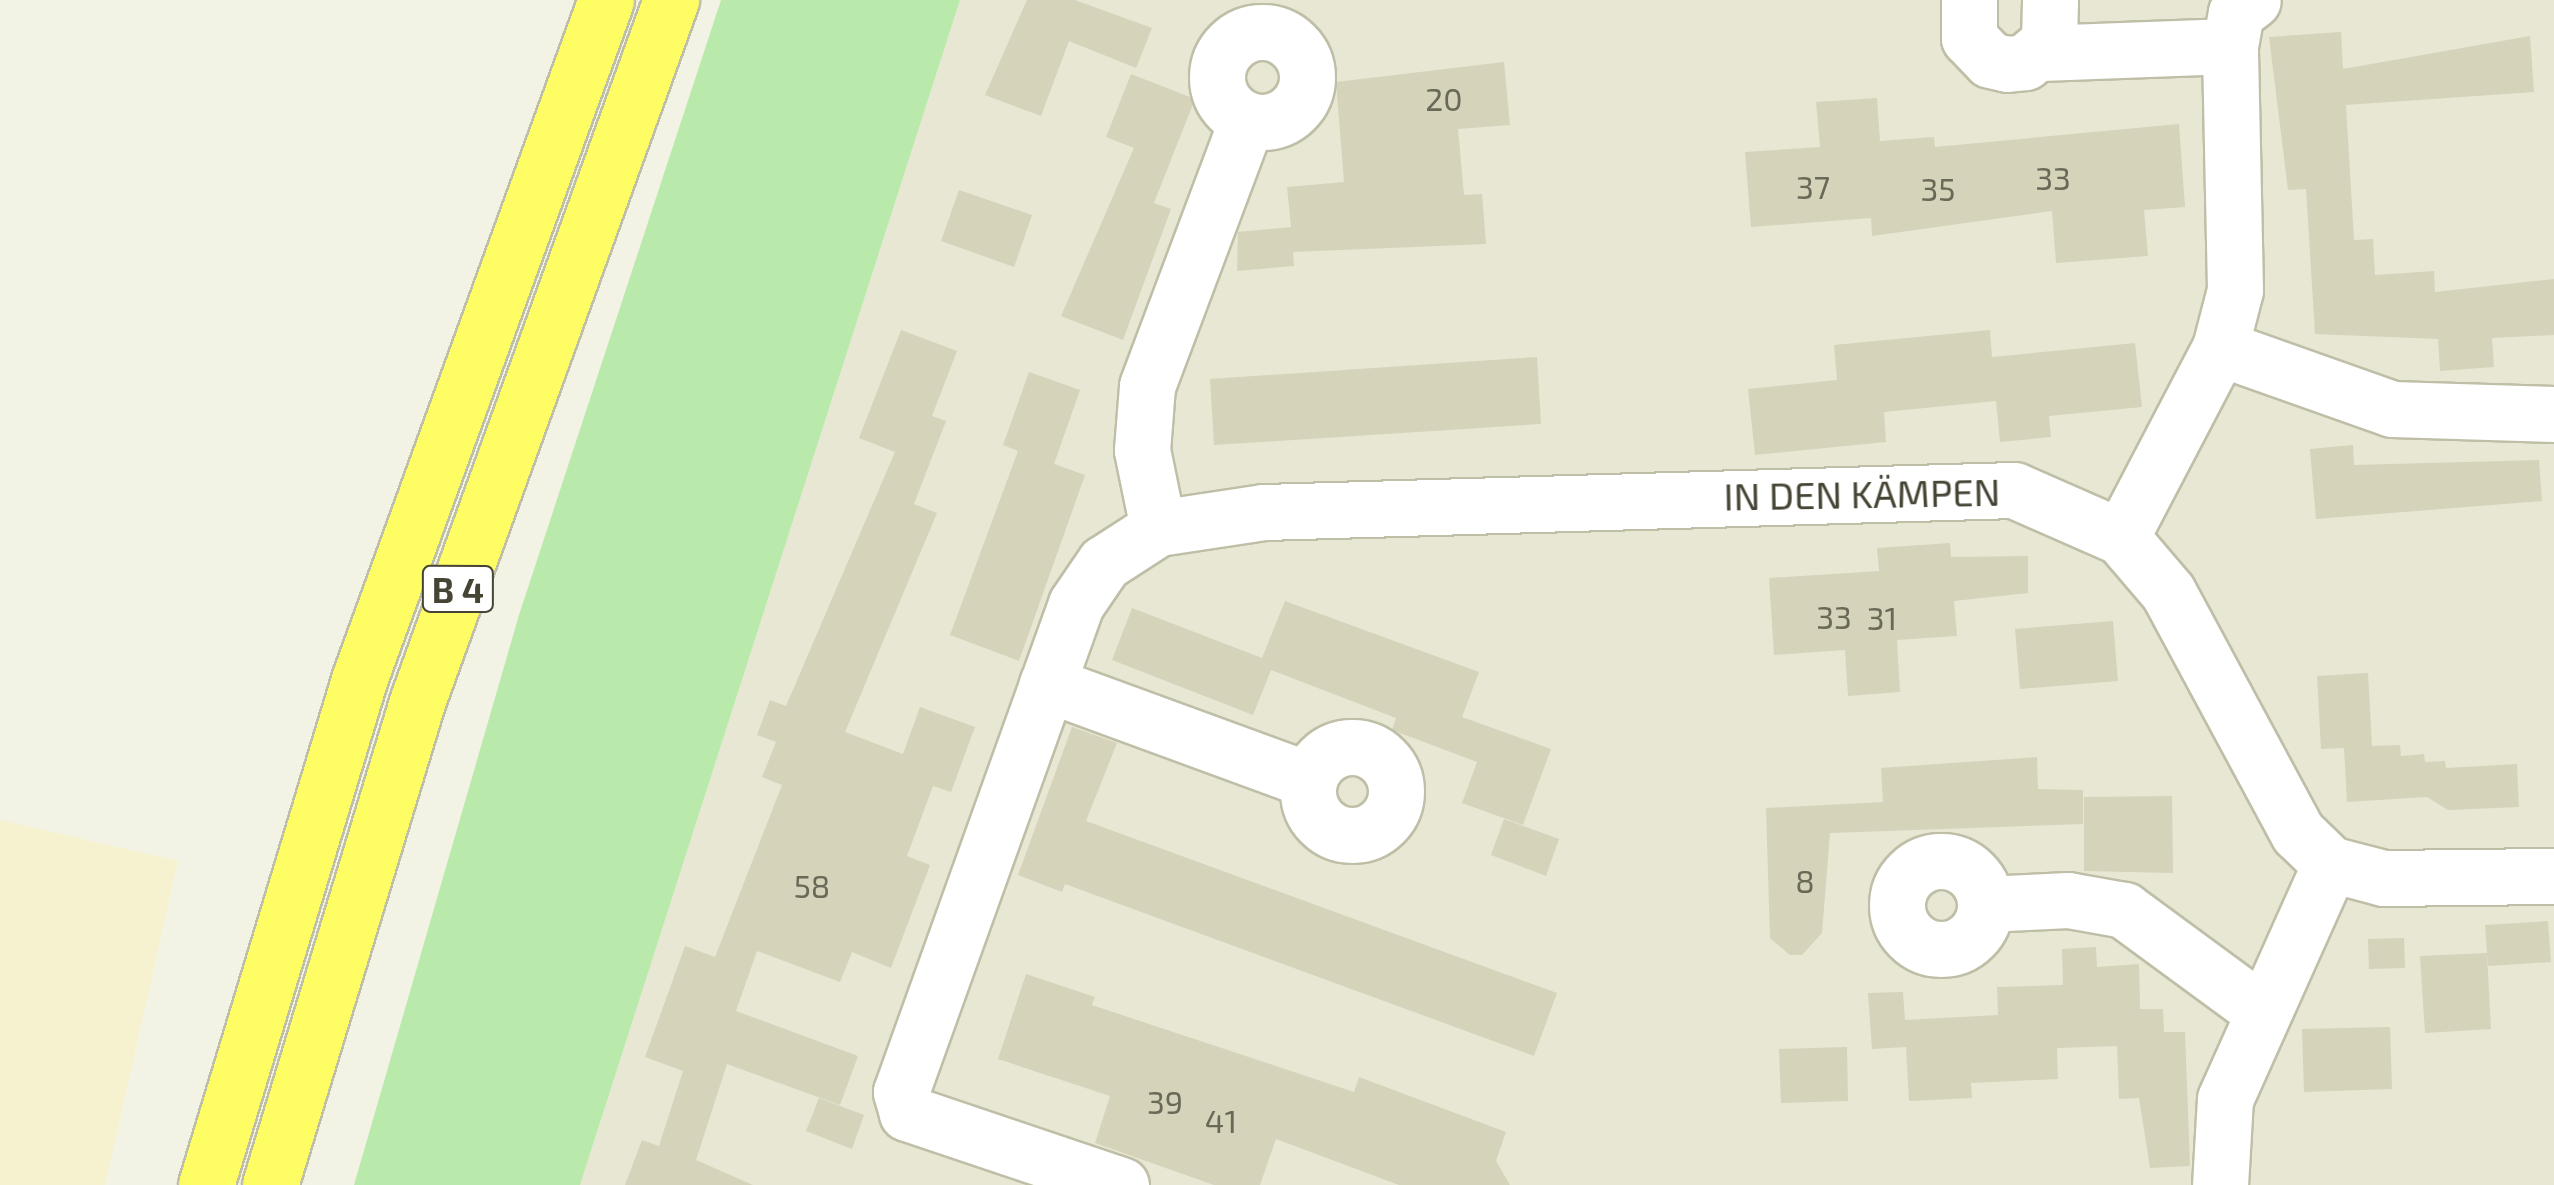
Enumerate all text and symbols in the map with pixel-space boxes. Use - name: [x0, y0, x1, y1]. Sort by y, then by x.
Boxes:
- house number: 20: [1425, 79, 1463, 117]
- house number: 33: [2035, 158, 2071, 196]
- house number: 37: [1796, 167, 1830, 205]
- house number: 35: [1921, 169, 1955, 207]
- street label: IN DEN KÄMPEN: [1723, 469, 2001, 519]
- road number: B 4: [420, 559, 496, 619]
- house number: 33: [1816, 597, 1852, 635]
- house number: 31: [1867, 598, 1897, 636]
- house number: 8: [1795, 861, 1815, 899]
- house number: 58: [794, 866, 830, 904]
- house number: 39: [1147, 1082, 1183, 1120]
- house number: 41: [1205, 1101, 1237, 1139]

